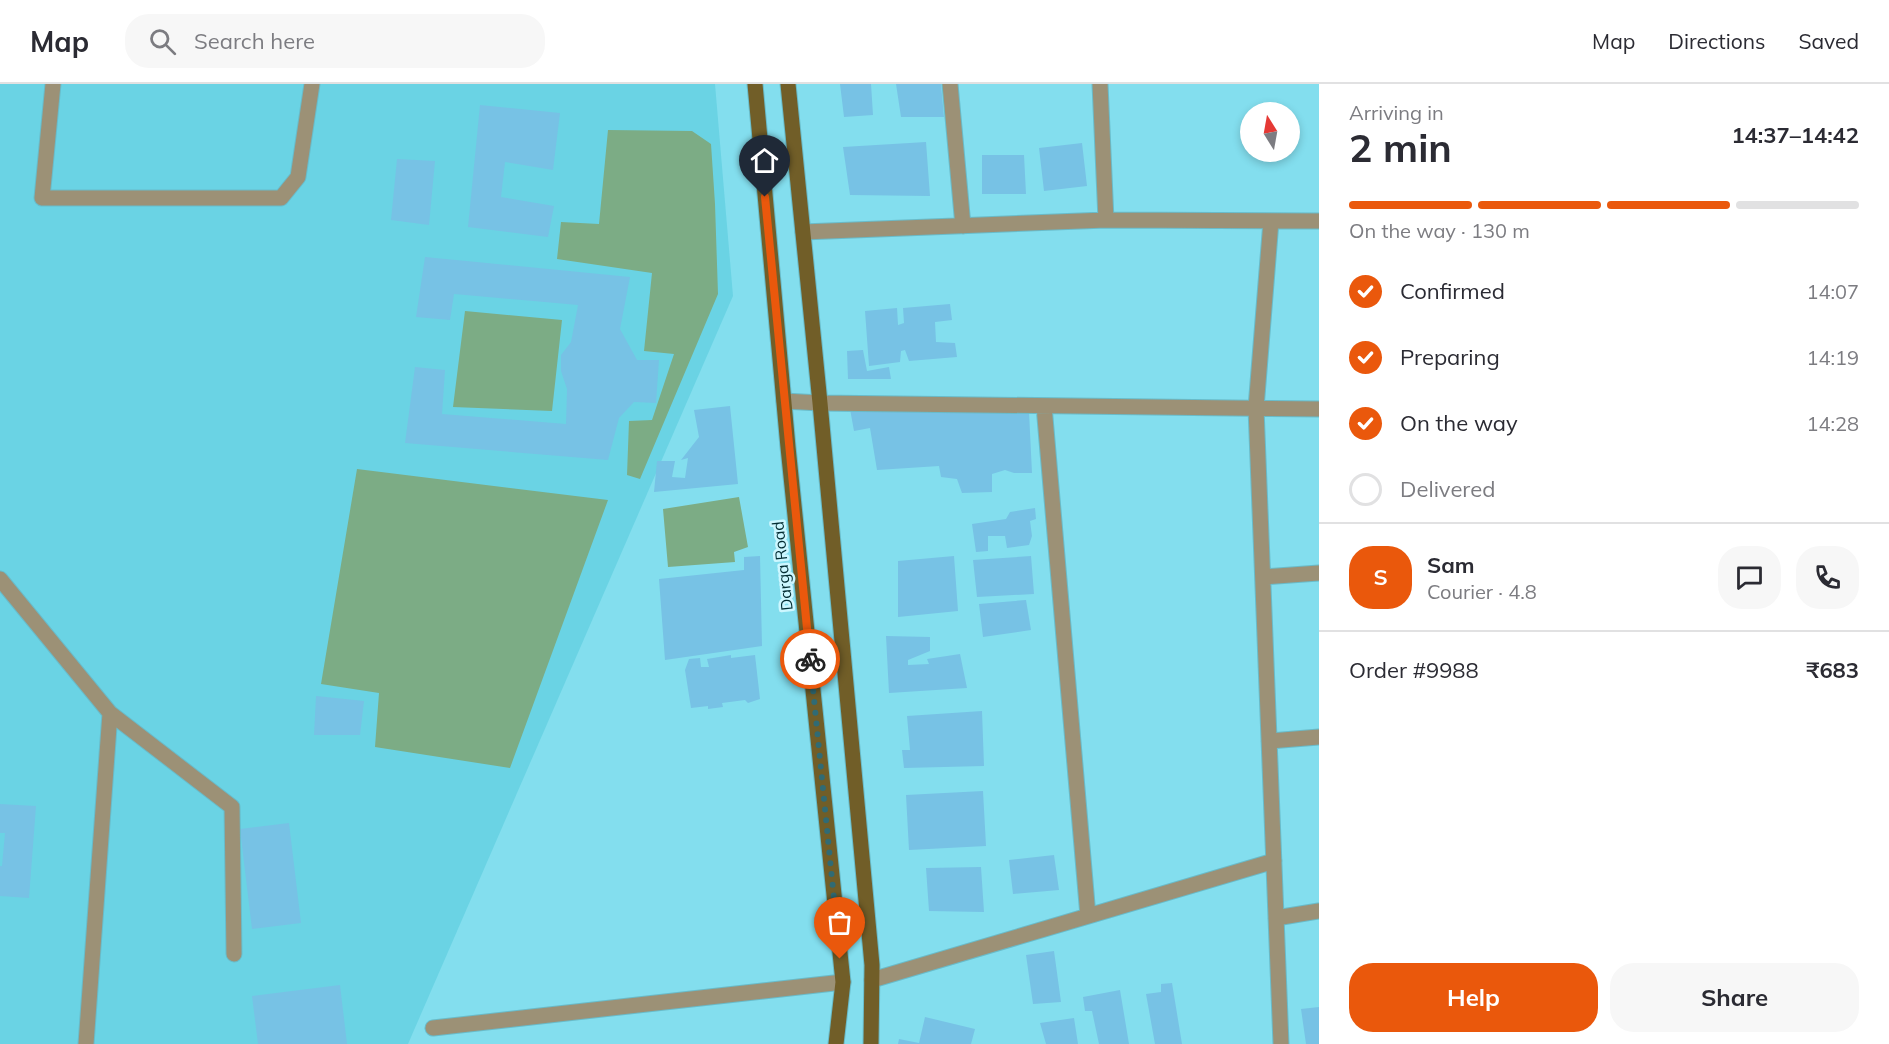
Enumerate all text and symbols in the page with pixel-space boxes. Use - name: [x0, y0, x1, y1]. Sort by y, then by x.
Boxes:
- search box: [125, 14, 545, 68]
- text: Map: [30, 24, 89, 59]
- icon: search: [146, 25, 179, 58]
- text: Search here: [194, 27, 315, 55]
- text: Map: [1592, 28, 1635, 54]
- text: Directions: [1668, 28, 1765, 54]
- text: Saved: [1798, 28, 1859, 54]
- text: Arriving in: [1349, 100, 1444, 125]
- north arrow: [1240, 102, 1300, 162]
- map controls: [1240, 102, 1300, 162]
- text: 14:37–14:42: [1731, 121, 1859, 149]
- text: 2 min: [1349, 123, 1452, 172]
- pin: [739, 135, 790, 197]
- icon: home: [748, 144, 781, 177]
- text: On the way · 130 m: [1349, 218, 1530, 243]
- icon: check: [1349, 275, 1382, 308]
- text: Confirmed: [1400, 277, 1505, 305]
- text: 14:07: [1806, 279, 1859, 304]
- icon: check: [1349, 341, 1382, 374]
- text: Preparing: [1400, 343, 1500, 371]
- text: 14:19: [1806, 345, 1859, 370]
- icon: check: [1349, 407, 1382, 440]
- text: On the way: [1400, 409, 1518, 437]
- text: 14:28: [1806, 411, 1859, 436]
- text: Delivered: [1400, 475, 1495, 503]
- street label: Darga Road: [767, 520, 797, 612]
- button: chat: [1718, 546, 1781, 609]
- button: phone: [1796, 546, 1859, 609]
- text: Sam: [1427, 551, 1475, 579]
- text: S: [1373, 563, 1388, 591]
- text: Courier · 4.8: [1427, 579, 1537, 604]
- courier: [780, 629, 840, 689]
- icon: bike: [794, 643, 827, 676]
- text: Order #9988: [1349, 656, 1479, 684]
- text: ₹683: [1806, 656, 1859, 684]
- pin: [814, 897, 865, 959]
- icon: bag: [823, 906, 856, 939]
- button: Help: [1349, 963, 1598, 1032]
- button: Share: [1610, 963, 1859, 1032]

